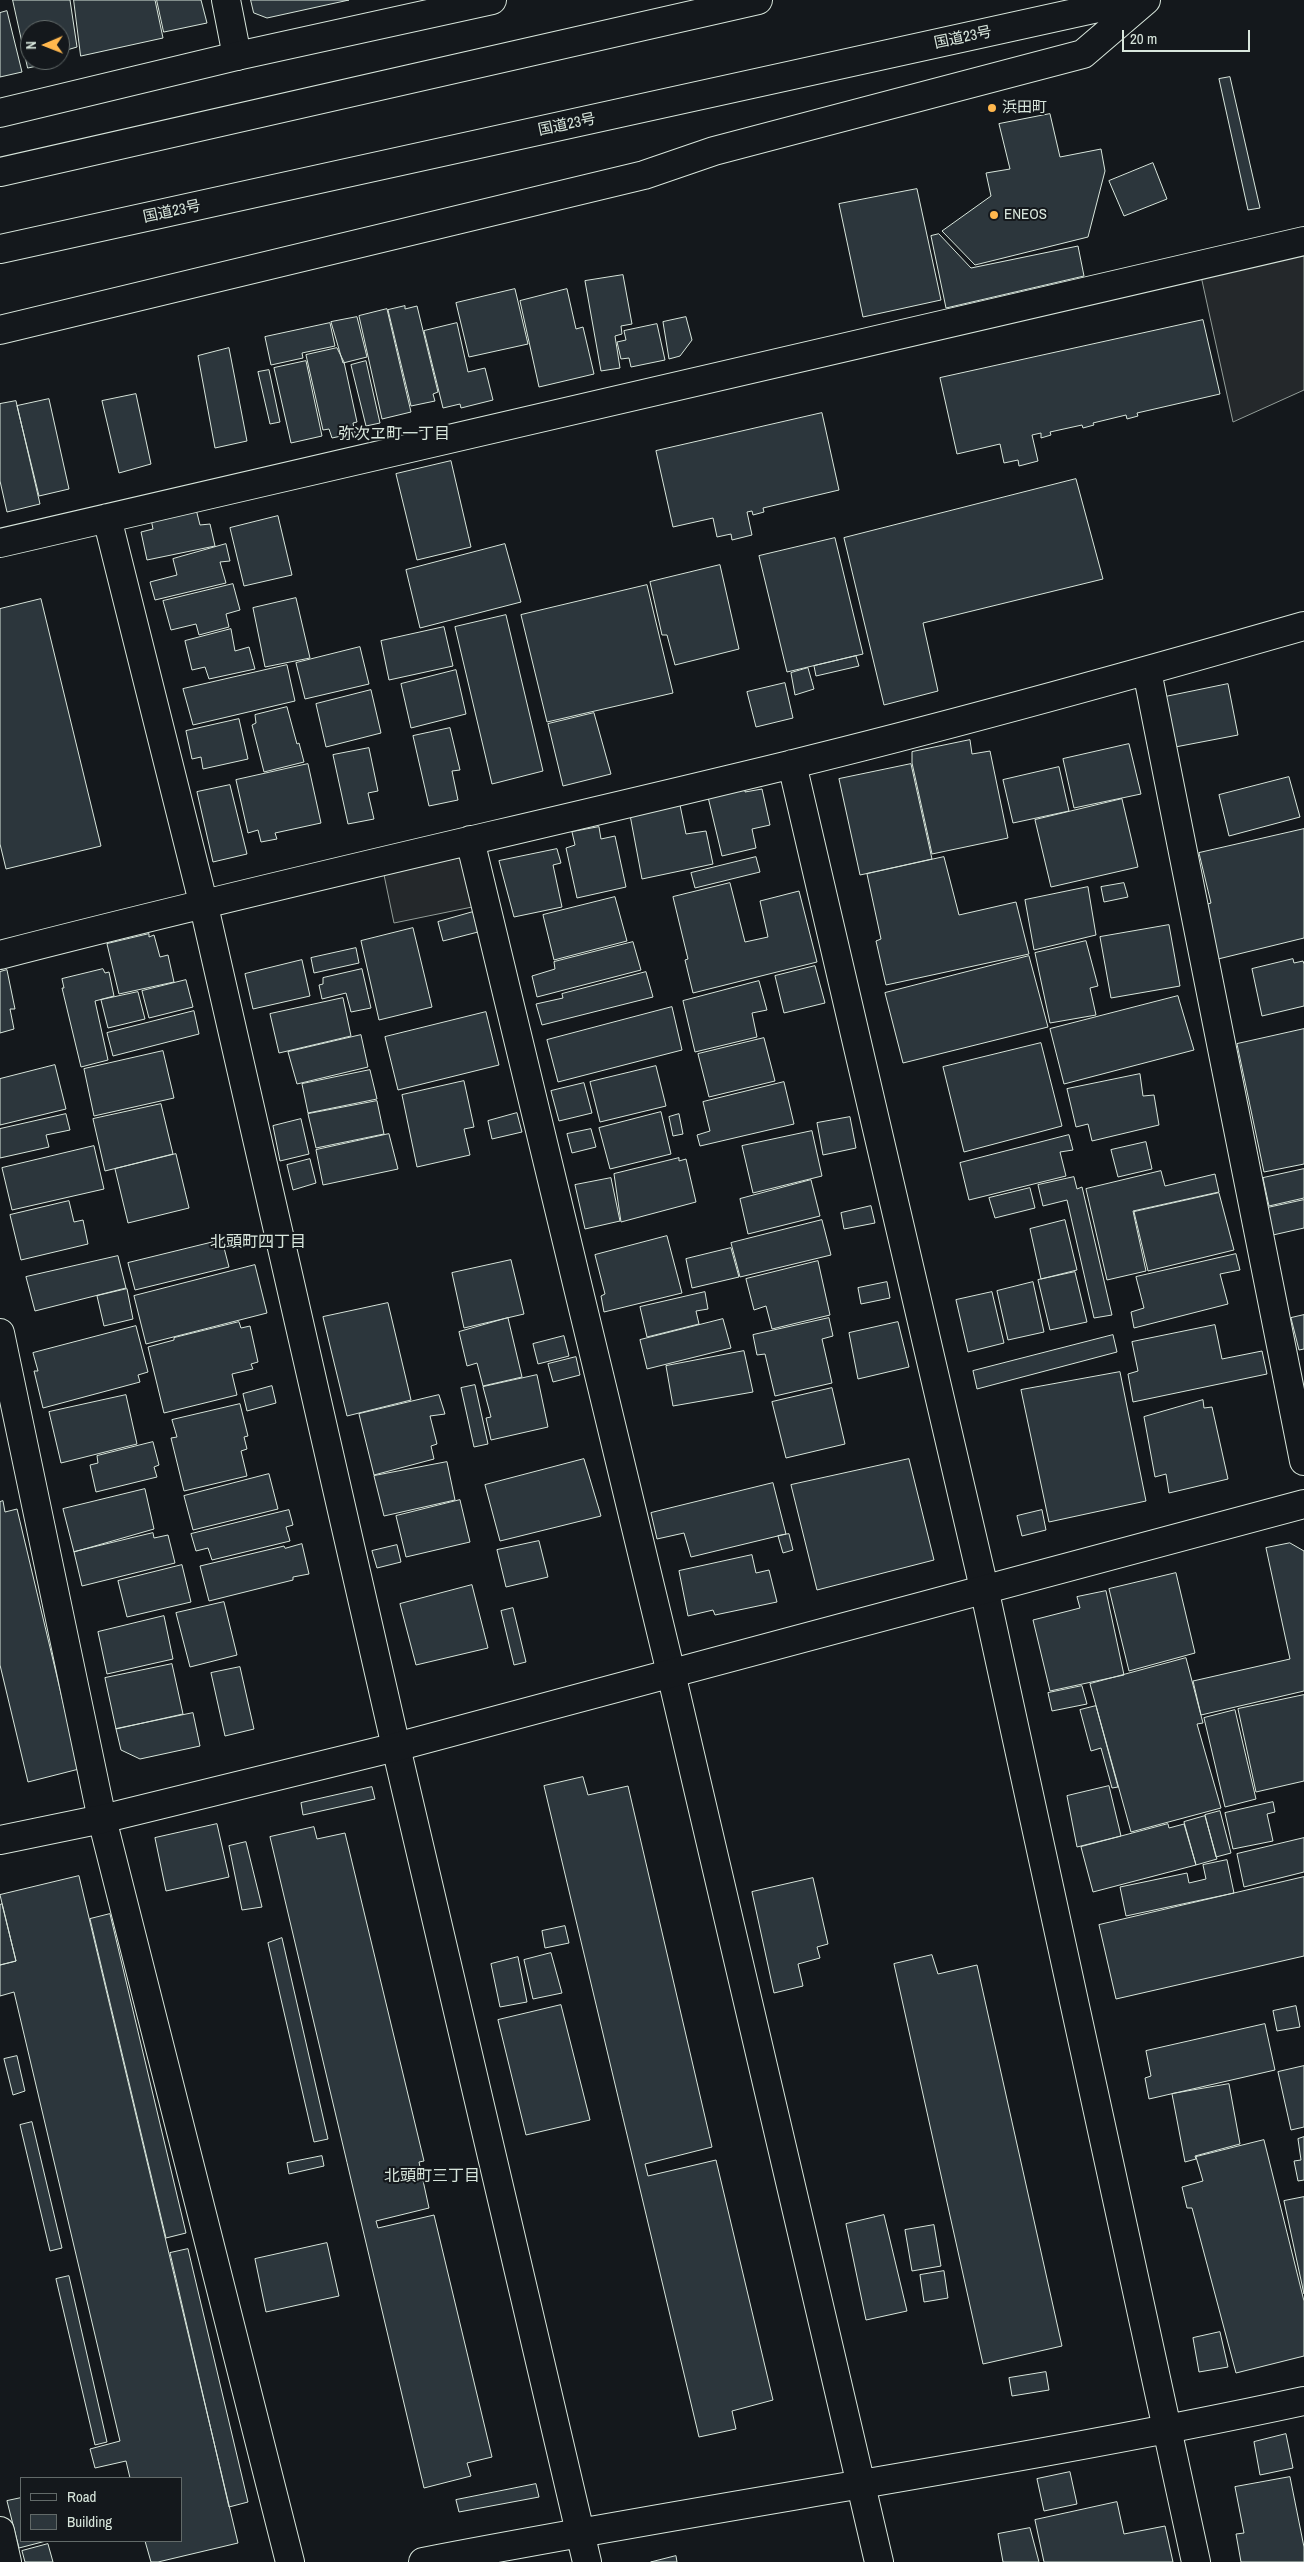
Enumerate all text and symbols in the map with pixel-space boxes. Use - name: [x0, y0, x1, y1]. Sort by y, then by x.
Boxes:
- north arrow: [20, 20, 70, 70]
- scale bar: [1124, 20, 1252, 52]
- street label: 国道23号: [932, 23, 994, 53]
- text: 20 m: [1130, 28, 1157, 49]
- text: N: [22, 41, 40, 50]
- place label: 浜田町: [1002, 99, 1047, 117]
- marker: 浜田町: [986, 102, 998, 114]
- street label: 国道23号: [536, 110, 598, 140]
- street label: 国道23号: [141, 197, 203, 227]
- place label: ENEOS: [1004, 206, 1047, 224]
- marker: ENEOS: [988, 209, 1000, 221]
- district label: 弥次ヱ町一丁目: [338, 425, 450, 445]
- district label: 北頭町四丁目: [210, 1233, 306, 1253]
- district label: 北頭町三丁目: [384, 2167, 480, 2187]
- legend: [20, 2477, 182, 2542]
- text: Road: [67, 2486, 96, 2507]
- text: Building: [67, 2511, 112, 2532]

